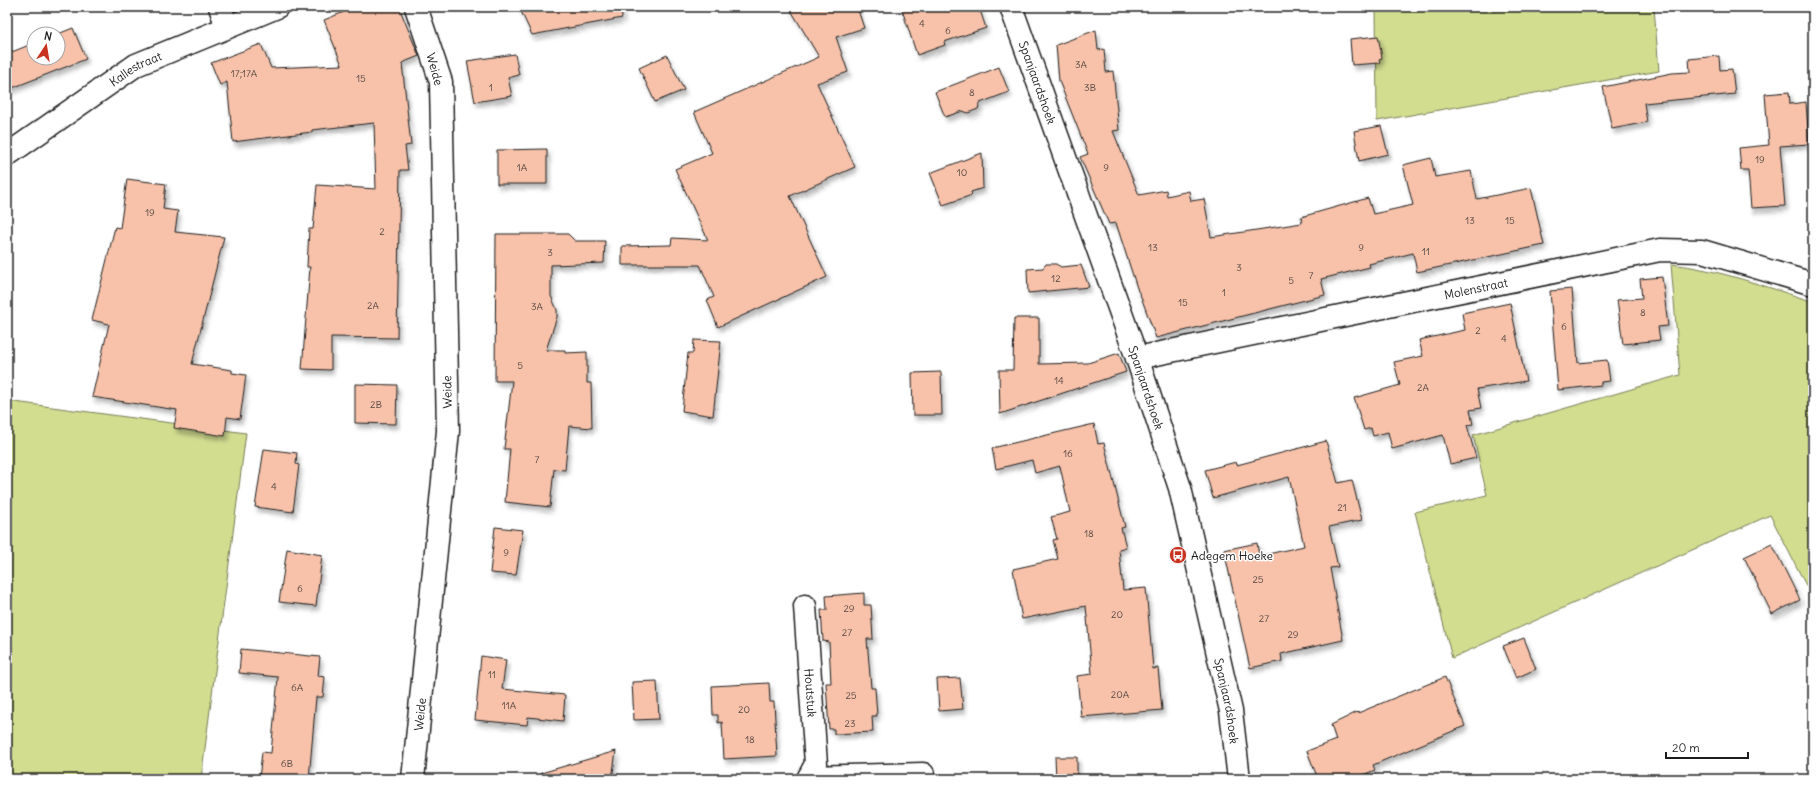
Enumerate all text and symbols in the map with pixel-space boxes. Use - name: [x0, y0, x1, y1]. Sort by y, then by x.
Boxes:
- house number: 4: [919, 17, 925, 30]
- house number: 6: [945, 24, 951, 37]
- north arrow: [26, 26, 66, 66]
- text: N: [43, 29, 53, 44]
- street label: Spanjaardshoek: [1016, 39, 1060, 126]
- street label: Kallestraat: [106, 48, 164, 89]
- street label: Weide: [423, 51, 447, 87]
- house number: 3A: [1075, 58, 1088, 71]
- house number: 17;17A: [231, 67, 258, 80]
- house number: 15: [356, 72, 366, 85]
- house number: 1: [489, 81, 493, 94]
- house number: 3B: [1084, 81, 1097, 94]
- house number: 8: [969, 86, 975, 99]
- house number: 19: [1755, 153, 1765, 166]
- house number: 1A: [517, 161, 528, 174]
- house number: 9: [1103, 161, 1109, 174]
- house number: 10: [957, 166, 967, 179]
- house number: 19: [145, 206, 155, 219]
- house number: 13: [1465, 214, 1475, 227]
- house number: 15: [1505, 214, 1515, 227]
- house number: 2: [379, 225, 385, 238]
- house number: 13: [1148, 241, 1158, 254]
- house number: 9: [1358, 241, 1364, 254]
- house number: 11: [1422, 245, 1430, 258]
- house number: 3: [547, 246, 553, 259]
- house number: 3: [1236, 261, 1242, 274]
- house number: 7: [1309, 269, 1314, 282]
- house number: 12: [1051, 272, 1061, 285]
- house number: 5: [1288, 274, 1294, 287]
- street label: Molenstraat: [1443, 274, 1509, 302]
- house number: 1: [1222, 286, 1226, 299]
- house number: 15: [1178, 296, 1188, 309]
- house number: 2A: [367, 299, 380, 312]
- house number: 3A: [531, 300, 544, 313]
- house number: 8: [1640, 306, 1646, 319]
- house number: 6: [1561, 320, 1567, 333]
- house number: 2: [1475, 324, 1481, 337]
- house number: 4: [1501, 332, 1507, 345]
- street label: Spanjaardshoek: [1126, 344, 1168, 431]
- house number: 5: [517, 359, 523, 372]
- house number: 14: [1054, 374, 1064, 387]
- street label: Weide: [439, 375, 455, 409]
- house number: 2A: [1417, 381, 1430, 394]
- house number: 2B: [370, 398, 382, 411]
- house number: 16: [1063, 447, 1073, 460]
- house number: 7: [535, 453, 540, 466]
- house number: 4: [271, 480, 277, 493]
- house number: 21: [1337, 501, 1347, 514]
- house number: 18: [1084, 527, 1094, 540]
- bus stop icon: Adegem Hoeke: [1168, 545, 1188, 565]
- house number: 9: [503, 546, 509, 559]
- place label: Adegem Hoeke: [1191, 548, 1273, 563]
- house number: 25: [1252, 573, 1264, 586]
- house number: 6: [297, 582, 303, 595]
- house number: 29: [843, 602, 855, 615]
- house number: 20: [1111, 608, 1123, 621]
- house number: 27: [1259, 612, 1269, 625]
- house number: 27: [842, 626, 852, 639]
- house number: 29: [1287, 628, 1299, 641]
- street label: Spanjaardshoek: [1212, 656, 1242, 745]
- house number: 11: [488, 668, 496, 681]
- street label: Houtstuk: [802, 668, 820, 718]
- house number: 6A: [291, 681, 304, 694]
- house number: 20A: [1111, 688, 1130, 701]
- house number: 25: [845, 689, 857, 702]
- street label: Weide: [410, 697, 429, 732]
- house number: 11A: [502, 699, 517, 712]
- house number: 20: [738, 703, 750, 716]
- house number: 23: [844, 717, 856, 730]
- house number: 18: [745, 733, 755, 746]
- scale bar: [1666, 734, 1748, 760]
- text: 20 m: [1672, 740, 1700, 755]
- house number: 6B: [281, 757, 294, 770]

